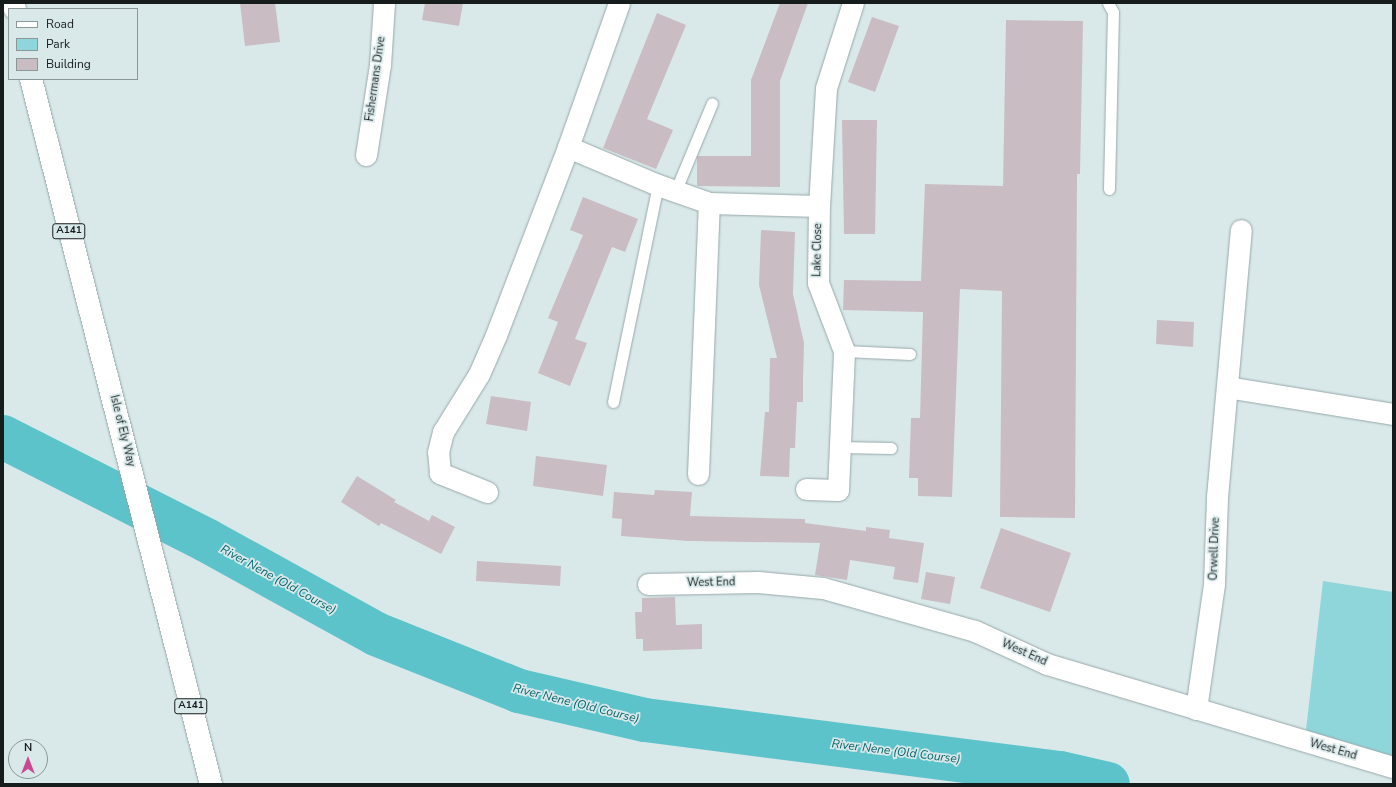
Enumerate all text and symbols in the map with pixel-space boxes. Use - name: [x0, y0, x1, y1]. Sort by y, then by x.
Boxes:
- legend: [8, 8, 138, 80]
- text: Road: [46, 16, 74, 32]
- text: Park: [46, 36, 70, 52]
- street label: Fishermans Drive: [364, 36, 388, 122]
- text: Building: [46, 56, 91, 72]
- road number: A141: [52, 223, 86, 239]
- street label: Lake Close: [811, 223, 825, 277]
- street label: Isle of Ely Way: [107, 394, 137, 468]
- street label: Orwell Drive: [1207, 517, 1223, 581]
- water label: River Nene (Old Course): [218, 542, 338, 618]
- street label: West End: [687, 576, 735, 590]
- street label: West End: [999, 637, 1049, 669]
- water label: River Nene (Old Course): [511, 681, 641, 727]
- road number: A141: [174, 698, 208, 714]
- water label: River Nene (Old Course): [831, 737, 961, 767]
- street label: West End: [1308, 737, 1358, 763]
- north arrow: [8, 739, 48, 779]
- text: N: [24, 740, 32, 755]

